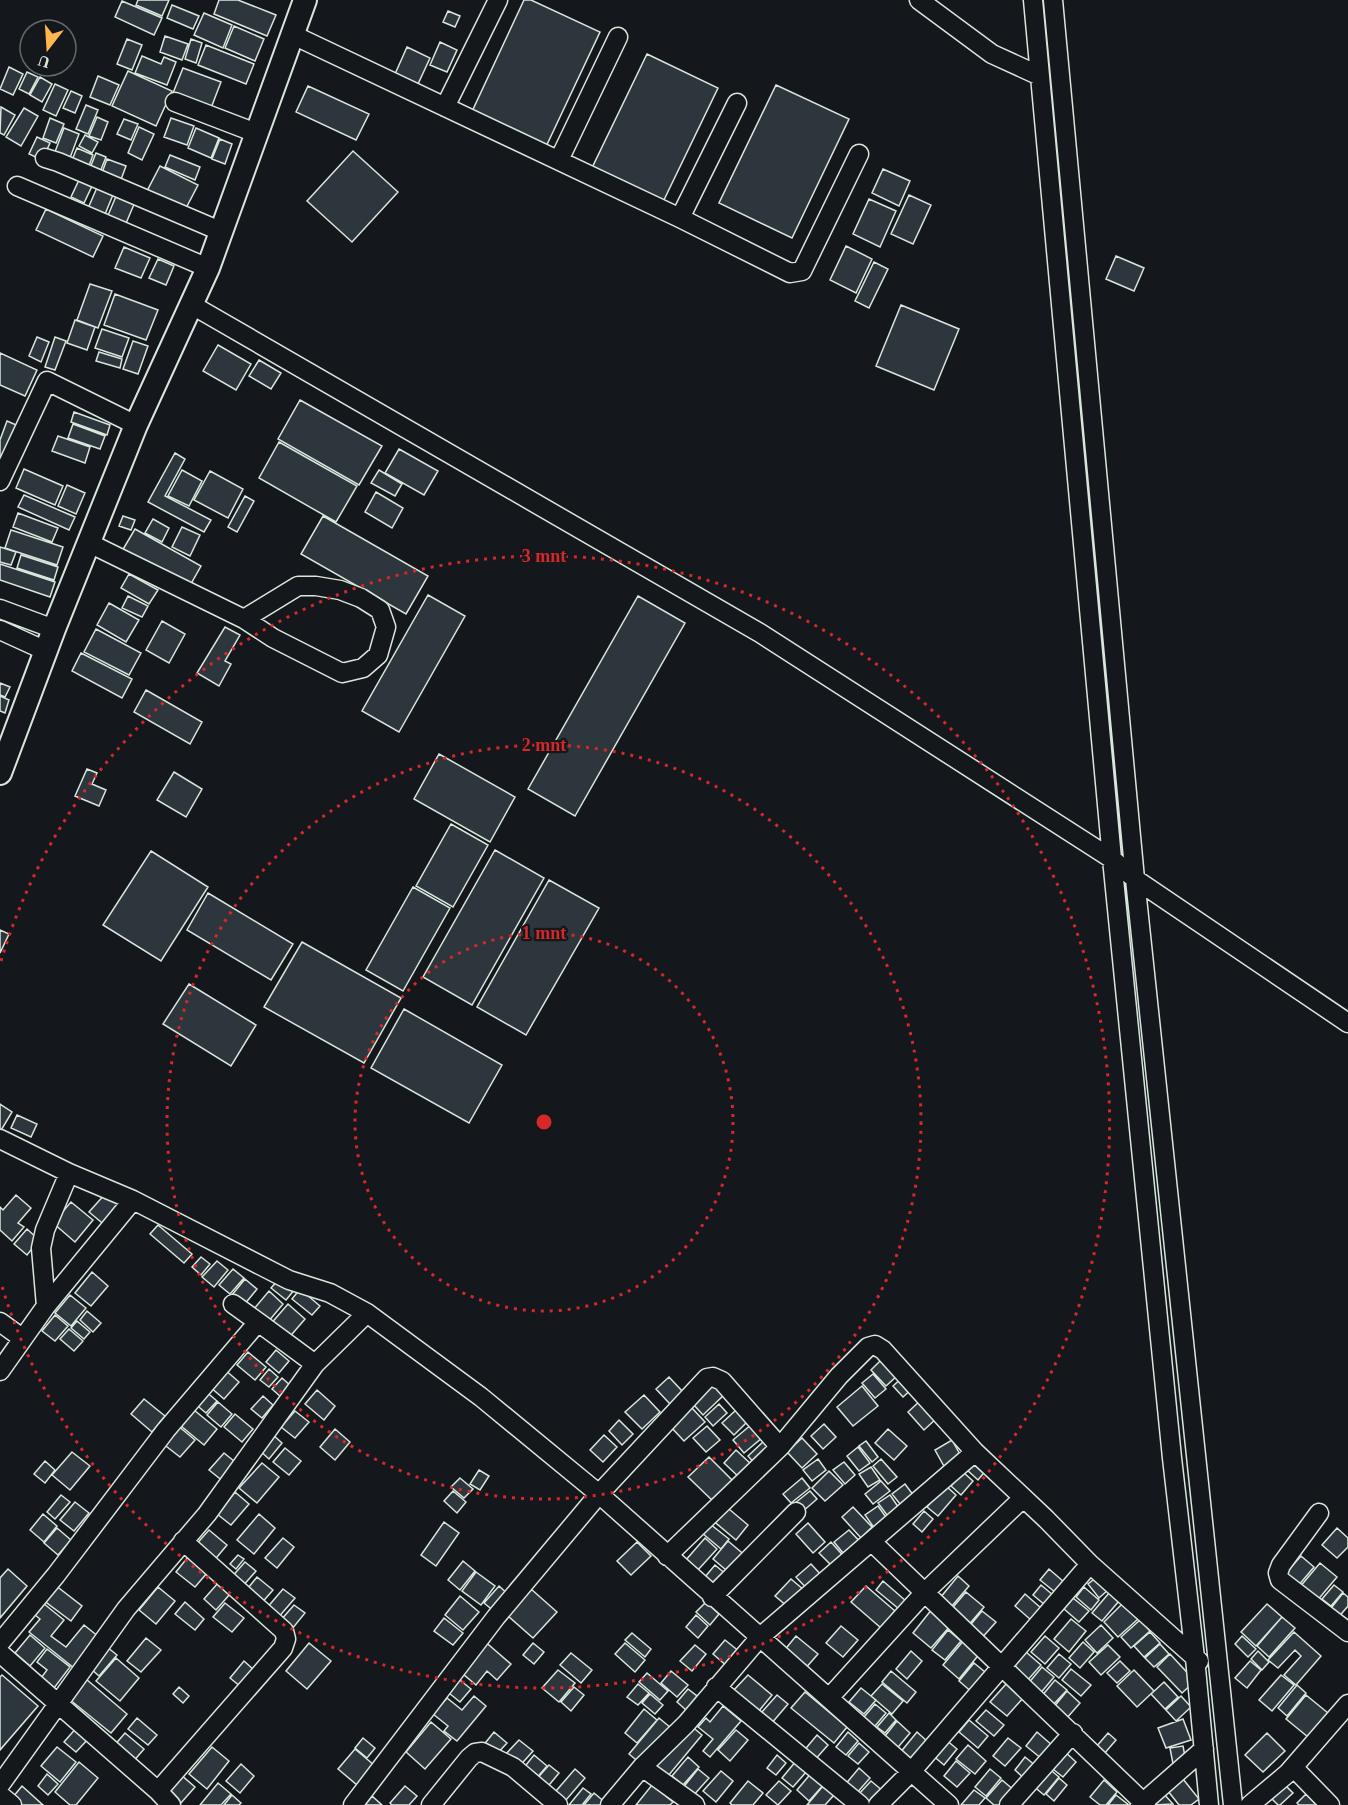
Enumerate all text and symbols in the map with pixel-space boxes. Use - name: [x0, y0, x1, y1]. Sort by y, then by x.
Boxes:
- north arrow: [18, 18, 78, 78]
- text: U: [35, 52, 52, 72]
- text: 3 mnt: [522, 546, 566, 566]
- text: 2 mnt: [522, 735, 566, 755]
- text: 1 mnt: [522, 923, 566, 943]
- centre of rings: [534, 1112, 554, 1132]

